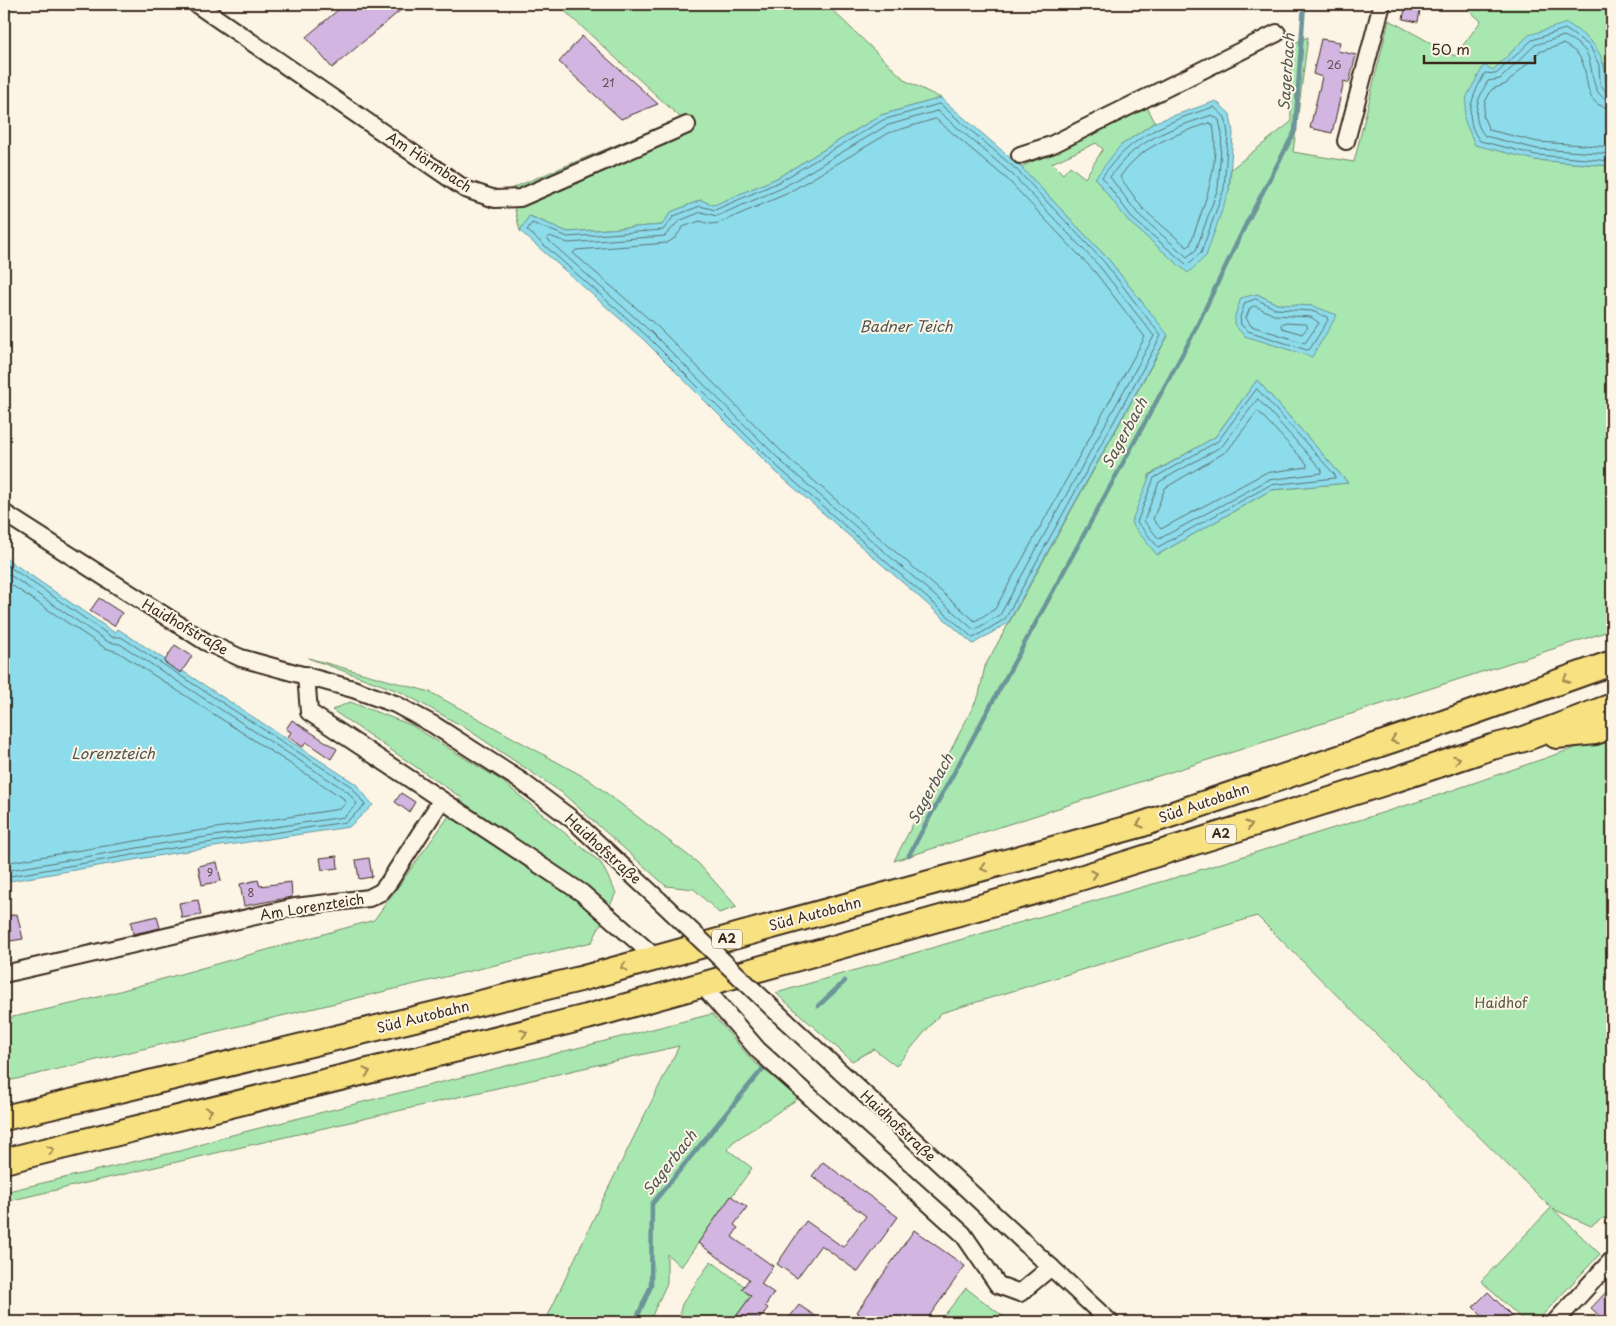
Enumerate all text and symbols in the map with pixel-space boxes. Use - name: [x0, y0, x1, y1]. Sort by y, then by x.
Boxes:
- water label: Sagerbach: [1271, 32, 1300, 111]
- scale bar: [1424, 32, 1535, 64]
- text: 50 m: [1431, 37, 1470, 60]
- house number: 26: [1326, 56, 1342, 73]
- house number: 21: [602, 74, 614, 91]
- street label: Am Hörmbach: [383, 126, 476, 197]
- water label: Badner Teich: [860, 314, 953, 337]
- water label: Sagerbach: [1095, 393, 1153, 472]
- street label: Haidhofstraße: [138, 593, 232, 660]
- one-way arrow: [1563, 673, 1571, 683]
- one-way arrow: [1390, 734, 1399, 744]
- water label: Lorenzteich: [71, 741, 155, 764]
- water label: Sagerbach: [901, 749, 959, 828]
- one-way arrow: [1452, 754, 1460, 764]
- street label: Süd Autobahn: [1156, 777, 1252, 828]
- street label: Haidhofstraße: [560, 809, 646, 889]
- one-way arrow: [1136, 819, 1145, 829]
- one-way arrow: [1245, 821, 1253, 831]
- road number: A2: [1206, 824, 1236, 844]
- one-way arrow: [979, 862, 988, 873]
- house number: 9: [207, 864, 213, 881]
- one-way arrow: [1090, 869, 1098, 879]
- house number: 8: [248, 884, 255, 901]
- street label: Am Lorenzteich: [258, 888, 366, 925]
- street label: Süd Autobahn: [766, 891, 863, 936]
- road number: A2: [712, 930, 742, 949]
- one-way arrow: [620, 961, 629, 972]
- park label: Haidhof: [1475, 992, 1529, 1013]
- street label: Süd Autobahn: [374, 995, 471, 1038]
- one-way arrow: [520, 1028, 528, 1038]
- one-way arrow: [362, 1067, 370, 1077]
- street label: Haidhofstraße: [856, 1085, 941, 1166]
- one-way arrow: [204, 1106, 213, 1117]
- water label: Sagerbach: [636, 1124, 702, 1200]
- one-way arrow: [47, 1145, 56, 1156]

